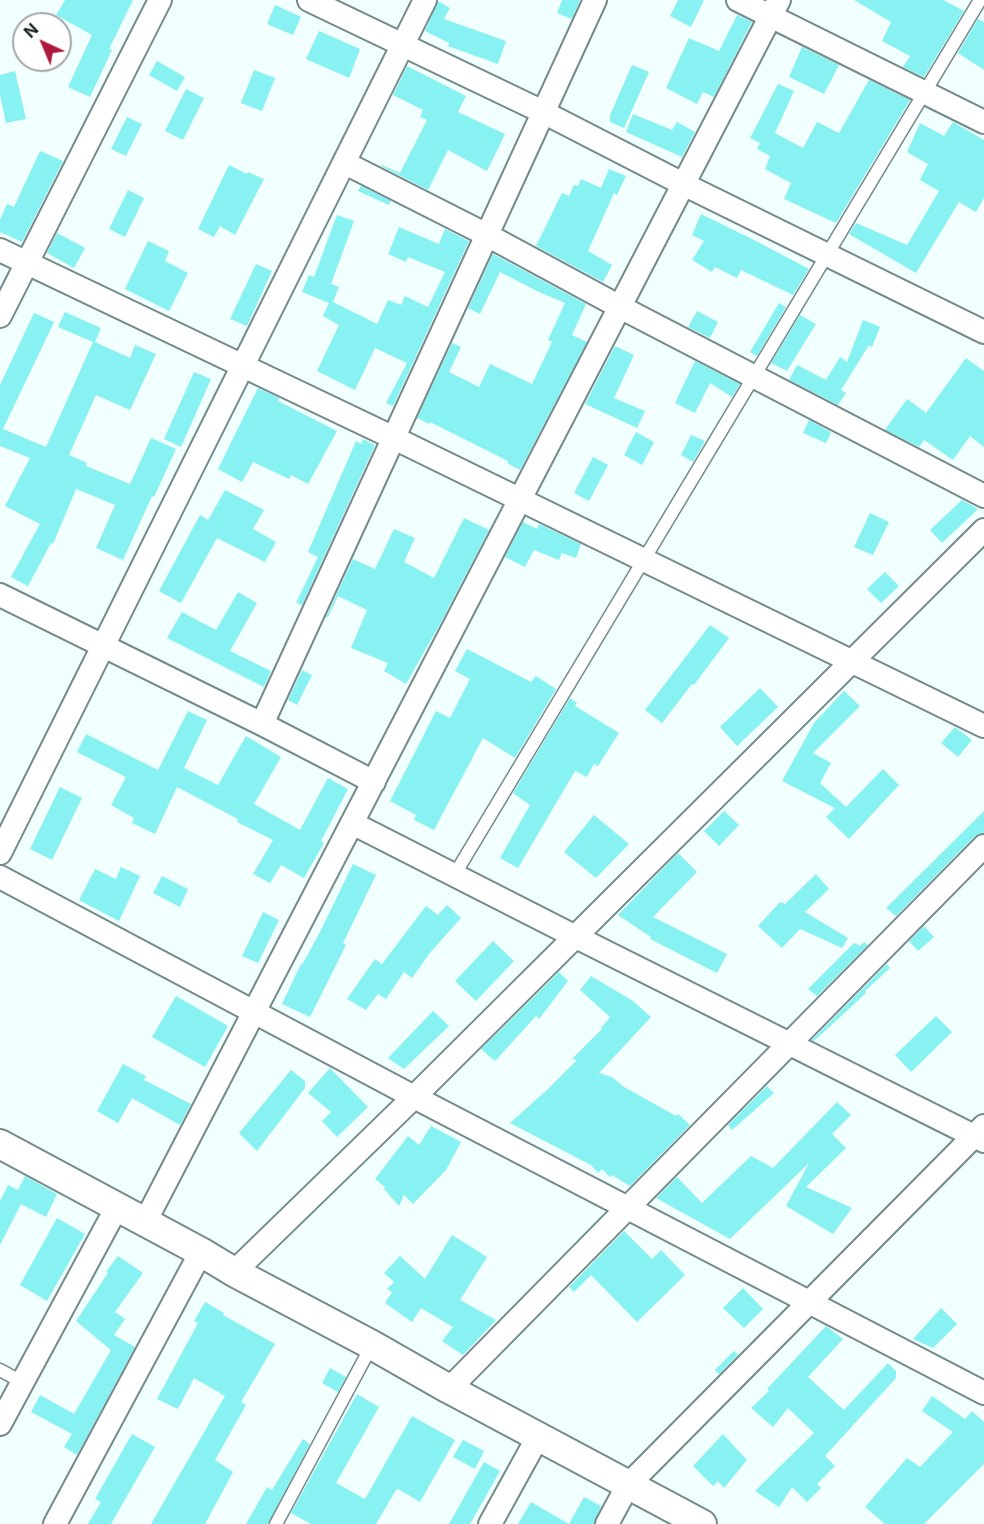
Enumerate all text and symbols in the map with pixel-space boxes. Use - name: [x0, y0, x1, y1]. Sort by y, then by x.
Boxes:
- north arrow: [12, 12, 72, 72]
- text: N: [20, 19, 42, 42]

